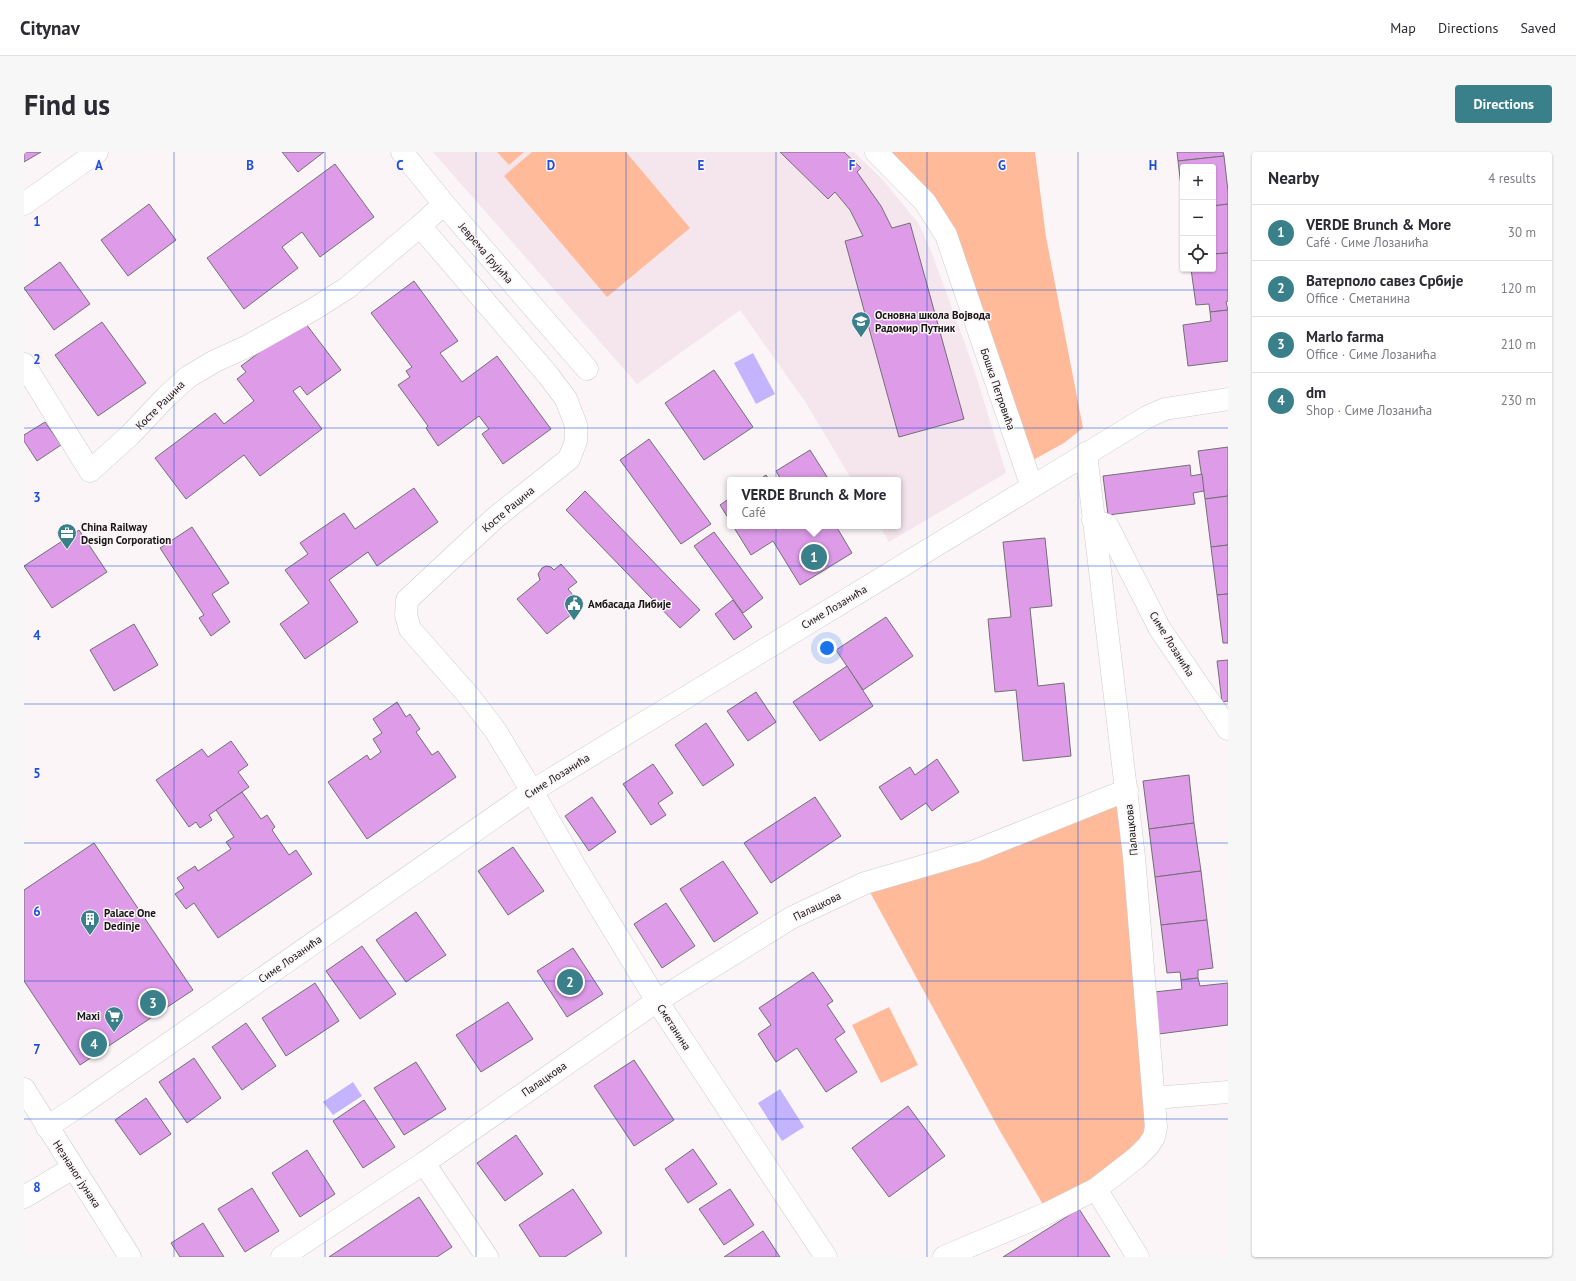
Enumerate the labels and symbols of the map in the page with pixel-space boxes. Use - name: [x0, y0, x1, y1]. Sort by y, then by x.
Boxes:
- text: A: [95, 157, 103, 174]
- text: B: [246, 157, 254, 174]
- text: C: [396, 157, 404, 174]
- text: D: [547, 157, 555, 174]
- text: E: [698, 157, 705, 174]
- text: F: [849, 157, 856, 174]
- text: G: [998, 157, 1006, 174]
- text: H: [1149, 157, 1157, 174]
- text: 1: [33, 213, 41, 230]
- street label: Јеврема Грујића: [455, 219, 516, 286]
- place label: Основна школа Војвода Радомир Путник: [875, 308, 991, 335]
- school or university icon: Основна школа Војвода Радомир Путник: [850, 310, 872, 338]
- street label: Бошка Петровића: [977, 346, 1019, 432]
- text: 2: [33, 351, 41, 368]
- street label: Косте Рацина: [132, 377, 188, 433]
- street label: Косте Рацина: [479, 483, 537, 535]
- text: 3: [33, 489, 41, 506]
- place label: China Railway Design Corporation: [81, 520, 171, 547]
- office icon: China Railway Design Corporation: [56, 522, 78, 550]
- pin: 1: [801, 542, 827, 572]
- street label: Симе Лозанића: [799, 582, 869, 632]
- public building icon: Амбасада Либије: [563, 593, 585, 621]
- place label: Амбасада Либије: [588, 597, 672, 611]
- street label: Симе Лозанића: [1146, 609, 1198, 679]
- text: 4: [33, 627, 41, 644]
- your location: [817, 638, 837, 658]
- street label: Симе Лозанића: [522, 750, 592, 802]
- text: 5: [33, 765, 41, 782]
- street label: Палацкова: [1121, 804, 1141, 856]
- street label: Палацкова: [791, 888, 843, 924]
- text: 6: [33, 903, 41, 920]
- place label: Palace One Dedinje: [104, 906, 156, 933]
- building icon: Palace One Dedinje: [79, 908, 101, 936]
- street label: Симе Лозанића: [256, 932, 324, 986]
- pin: 2: [557, 967, 583, 997]
- pin: 3: [140, 988, 166, 1018]
- street label: Сметанина: [654, 1001, 694, 1053]
- supermarket icon: Maxi: [103, 1005, 125, 1033]
- place label: Maxi: [77, 1009, 100, 1023]
- pin: 4: [81, 1029, 107, 1059]
- text: 7: [33, 1041, 41, 1058]
- street label: Палацкова: [519, 1058, 569, 1100]
- street label: Незнаног јунака: [50, 1138, 104, 1210]
- text: 8: [33, 1179, 41, 1196]

